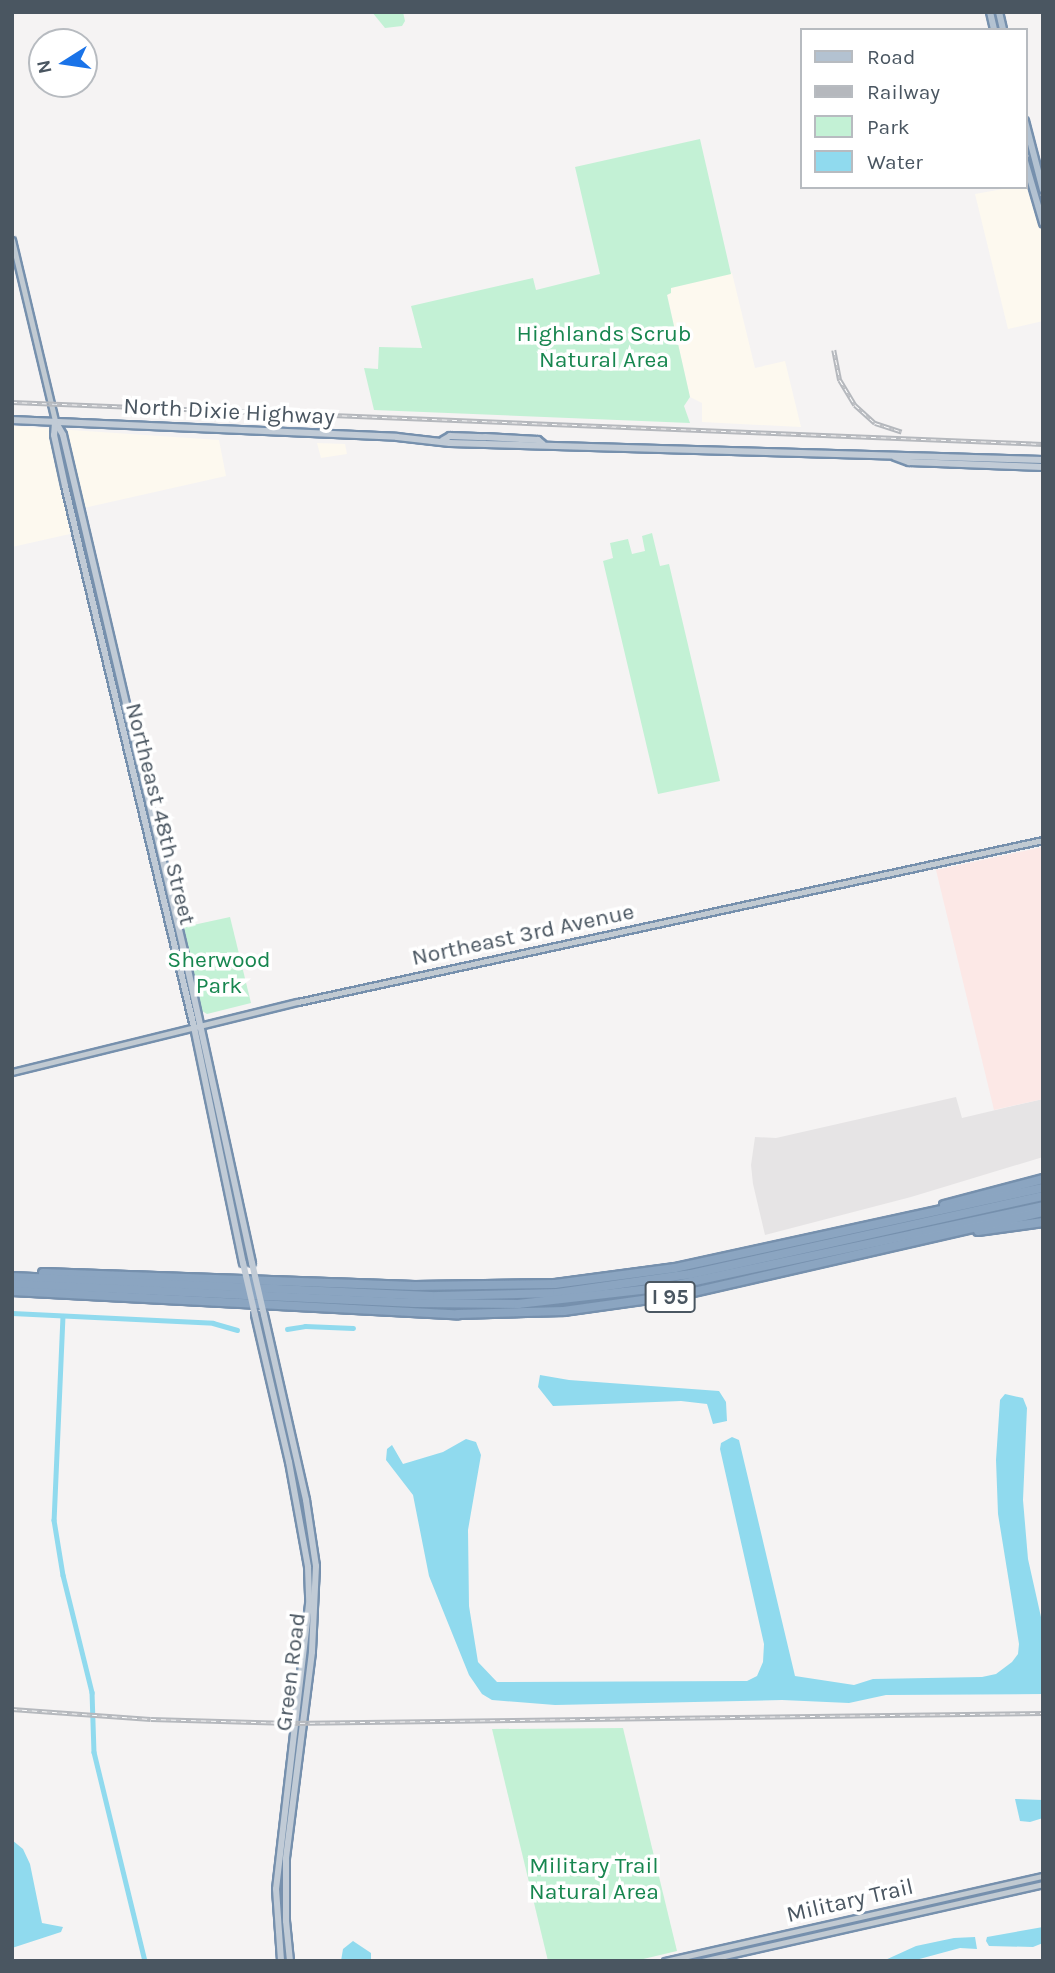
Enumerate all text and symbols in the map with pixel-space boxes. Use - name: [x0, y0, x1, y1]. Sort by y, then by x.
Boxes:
- north arrow: [28, 28, 98, 98]
- legend: [800, 28, 1027, 189]
- text: Road: [867, 45, 915, 69]
- text: N: [32, 58, 57, 76]
- text: Railway: [867, 80, 940, 104]
- text: Park: [867, 115, 910, 139]
- text: Water: [867, 150, 923, 174]
- park label: Highlands Scrub Natural Area: [517, 320, 691, 374]
- street label: North Dixie Highway: [123, 393, 335, 431]
- street label: Northeast 48th Street: [119, 700, 201, 928]
- street label: Northeast 3rd Avenue: [409, 898, 637, 972]
- park label: Sherwood Park: [167, 946, 271, 1000]
- road number: I 95: [644, 1280, 696, 1314]
- street label: Green Road: [270, 1611, 312, 1733]
- park label: Military Trail Natural Area: [529, 1852, 659, 1906]
- street label: Military Trail: [784, 1873, 916, 1929]

